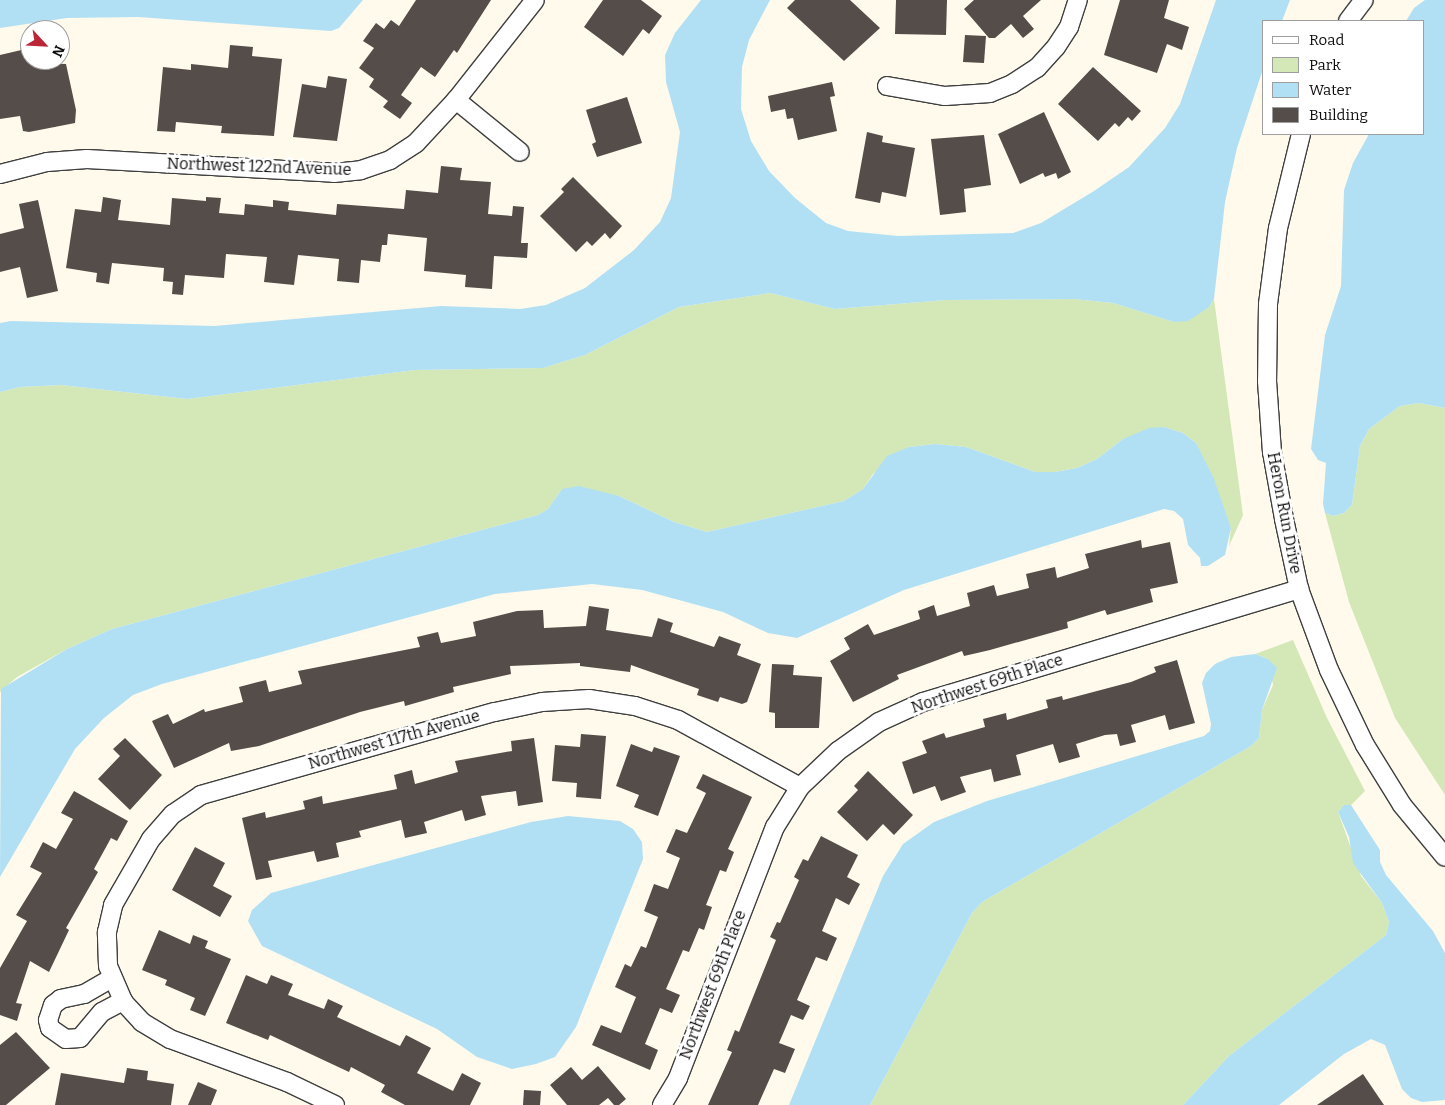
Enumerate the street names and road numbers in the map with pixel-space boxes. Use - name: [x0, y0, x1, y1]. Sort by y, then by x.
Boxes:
- street label: Northwest 122nd Avenue: [166, 154, 352, 180]
- street label: Heron Run Drive: [1263, 451, 1305, 575]
- street label: Northwest 69th Place: [909, 650, 1065, 718]
- street label: Northwest 117th Avenue: [306, 706, 482, 774]
- street label: Northwest 69th Place: [676, 908, 750, 1062]

